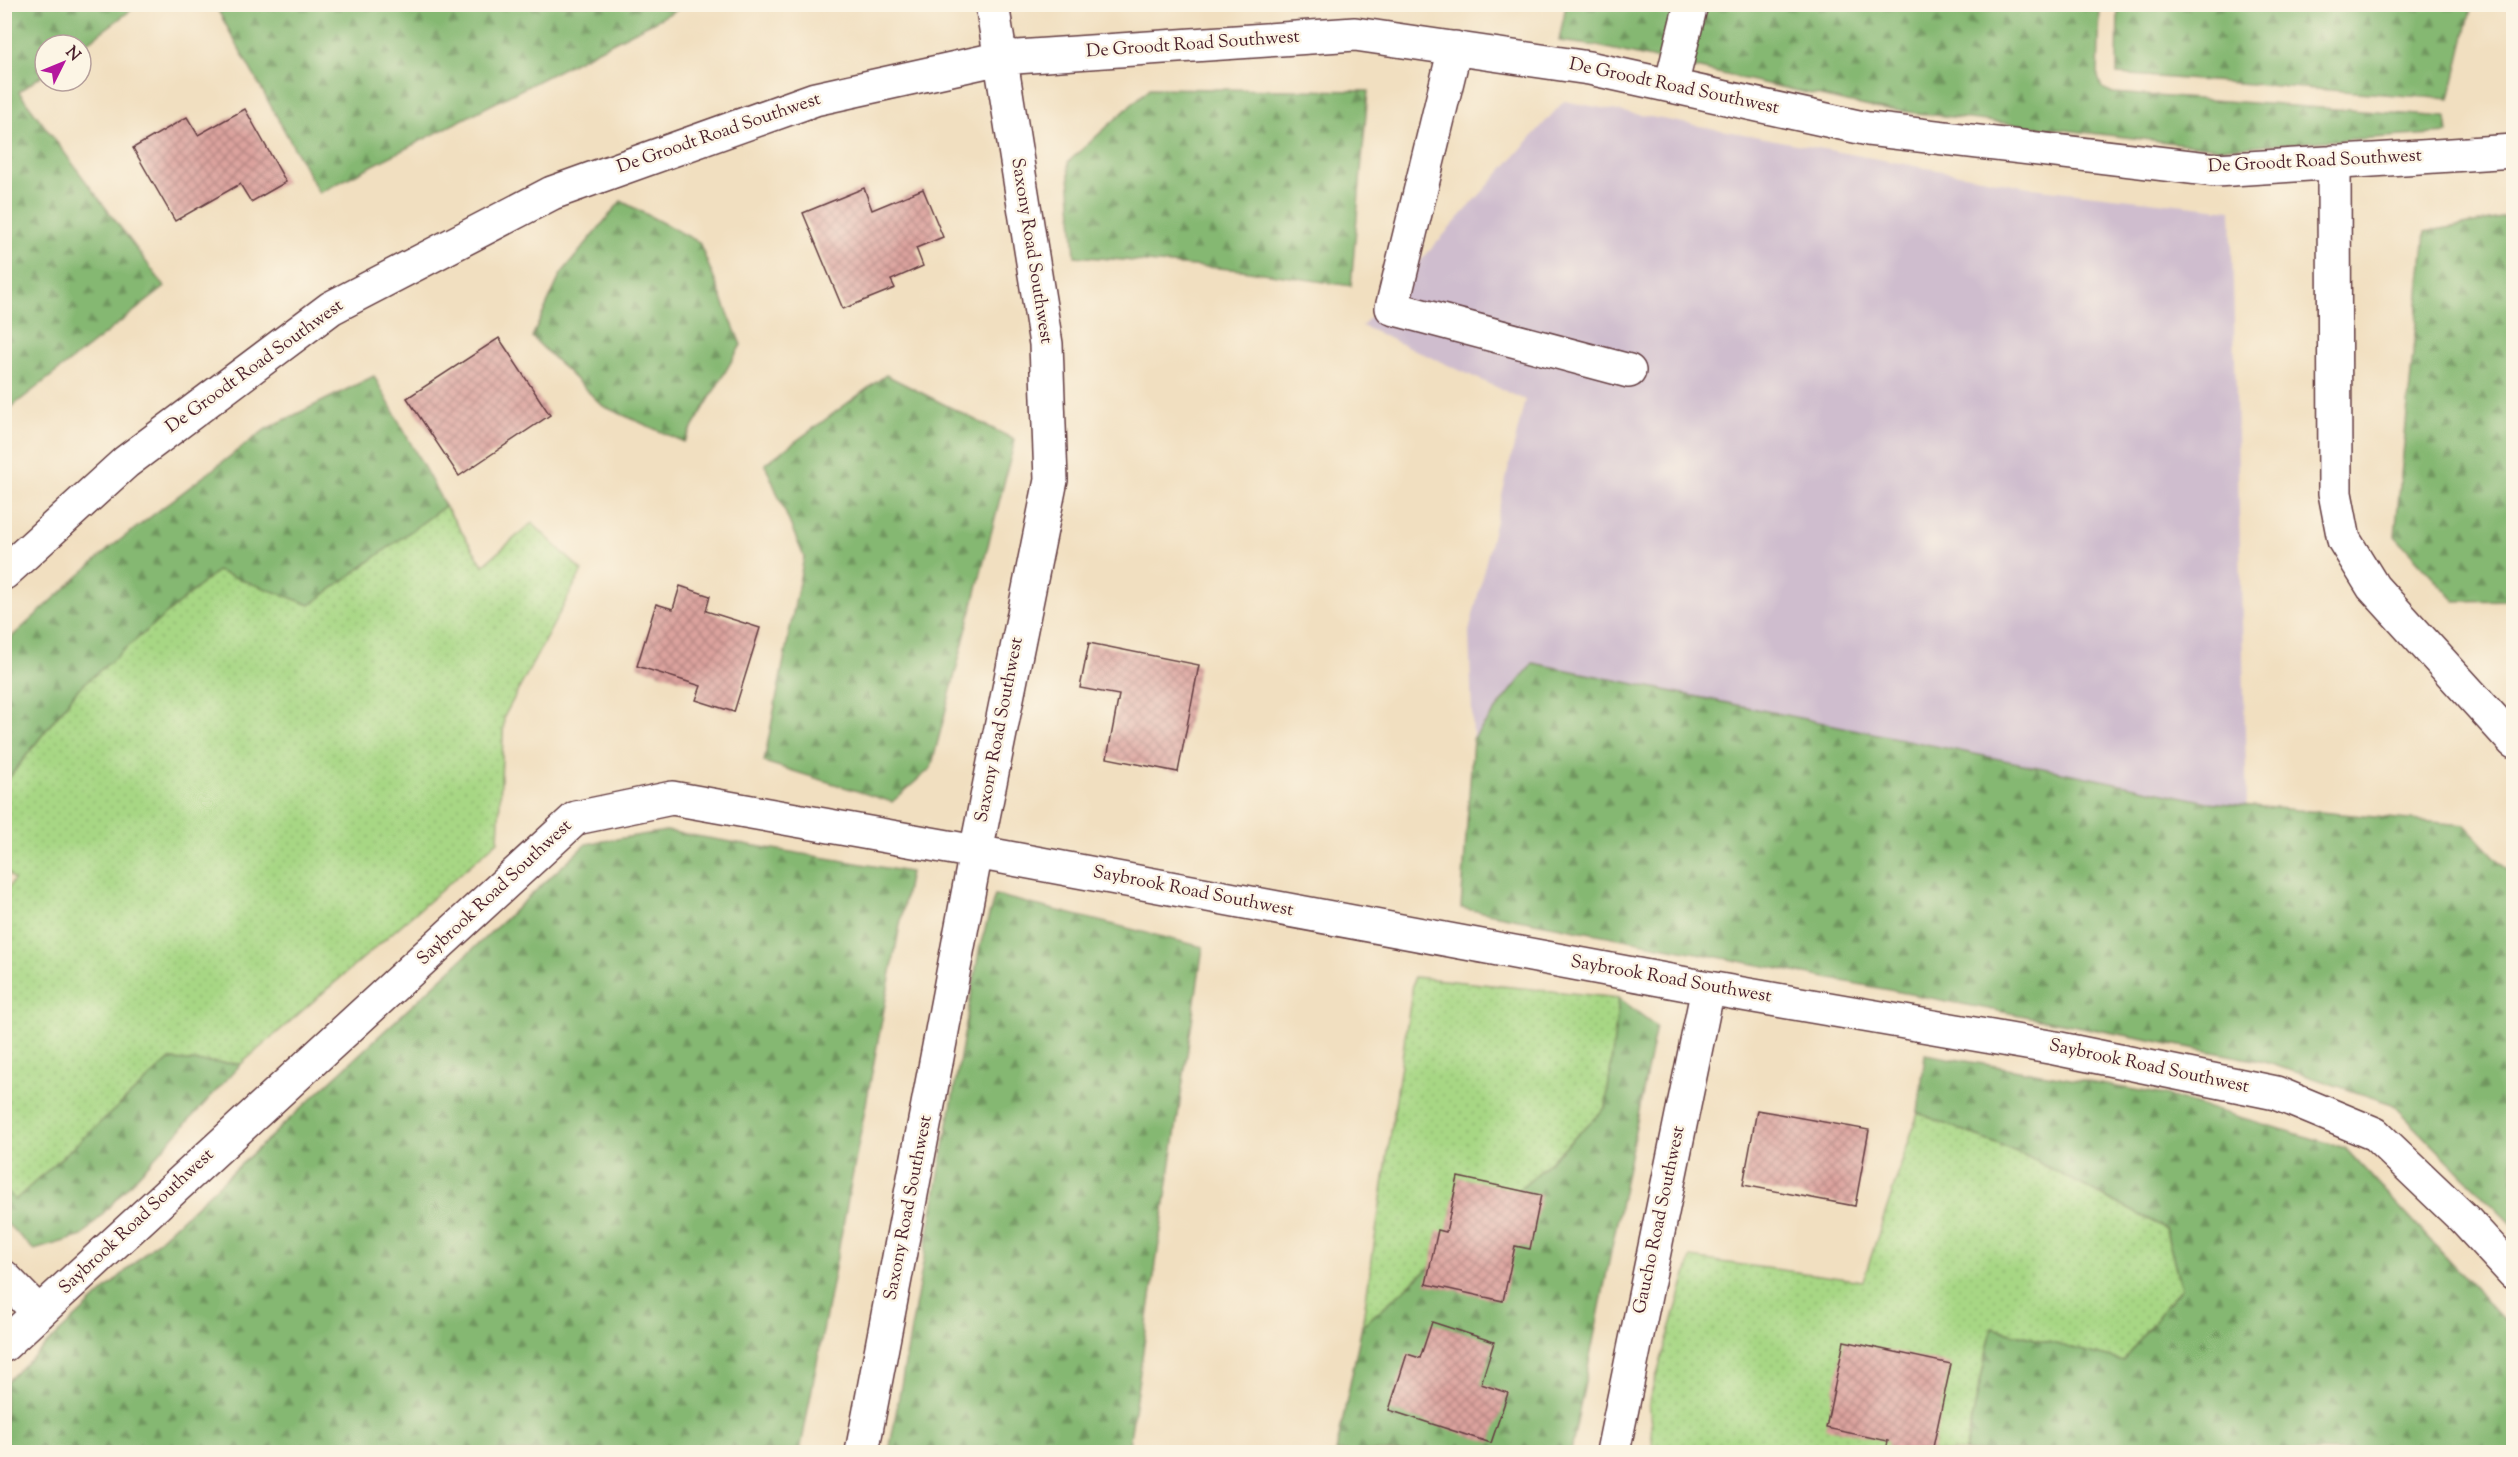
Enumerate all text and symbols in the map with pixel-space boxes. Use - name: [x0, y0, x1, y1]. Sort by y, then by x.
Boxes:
- street label: De Groodt Road Southwest: [1085, 25, 1301, 65]
- north arrow: [33, 33, 93, 93]
- text: N: [59, 42, 85, 67]
- street label: De Groodt Road Southwest: [1567, 52, 1781, 122]
- street label: De Groodt Road Southwest: [614, 87, 824, 181]
- street label: De Groodt Road Southwest: [2207, 143, 2423, 181]
- street label: Saxony Road Southwest: [1003, 156, 1059, 346]
- street label: De Groodt Road Southwest: [161, 294, 349, 440]
- street label: Saxony Road Southwest: [969, 635, 1031, 825]
- street label: Saybrook Road Southwest: [412, 814, 578, 972]
- street label: Saybrook Road Southwest: [1091, 860, 1295, 924]
- street label: Saybrook Road Southwest: [1568, 950, 1774, 1010]
- street label: Saybrook Road Southwest: [2047, 1033, 2251, 1101]
- street label: Saxony Road Southwest: [878, 1113, 940, 1303]
- street label: Gaucho Road Southwest: [1627, 1124, 1693, 1316]
- street label: Saybrook Road Southwest: [54, 1143, 220, 1301]

